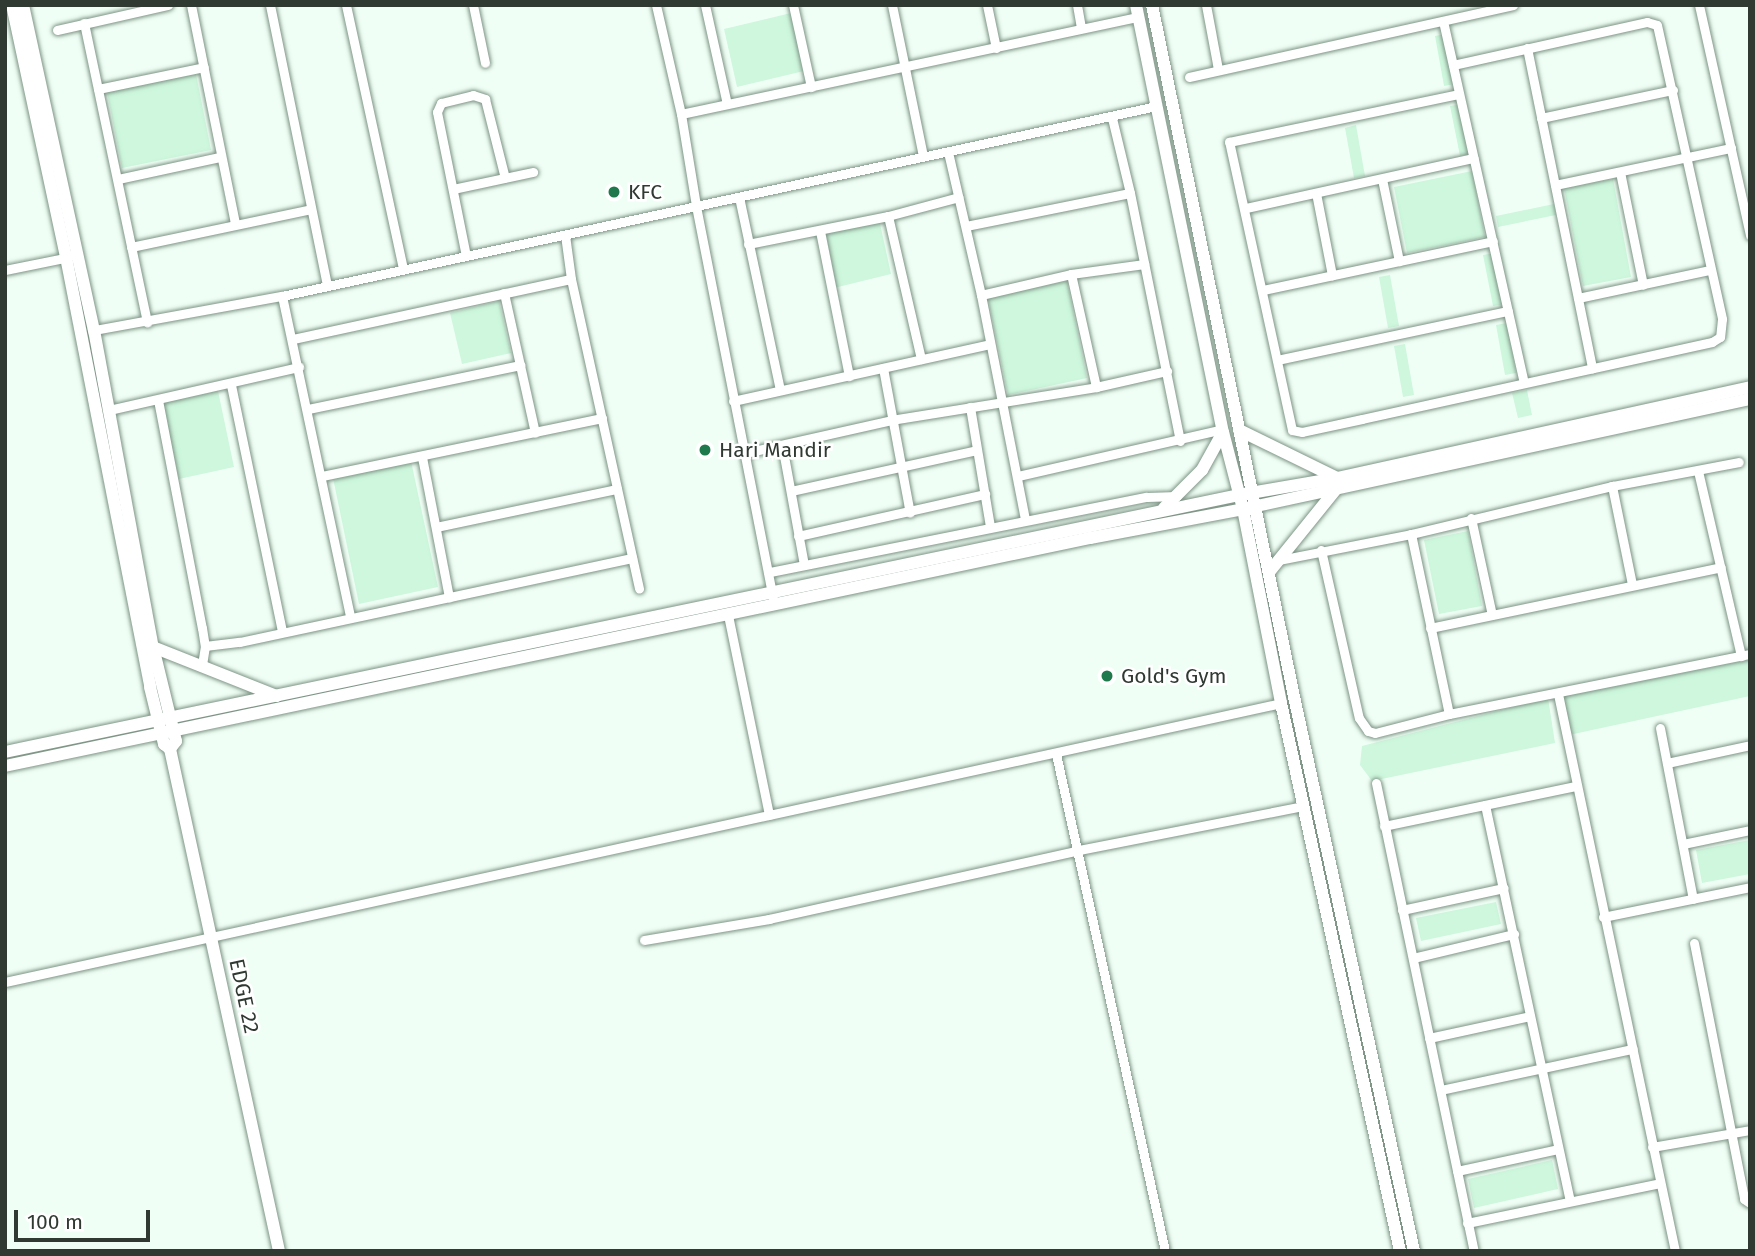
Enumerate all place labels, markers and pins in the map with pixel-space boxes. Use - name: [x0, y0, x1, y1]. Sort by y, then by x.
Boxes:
- place label: KFC: [628, 179, 662, 205]
- marker: KFC: [606, 184, 622, 200]
- place label: Hari Mandir: [719, 437, 831, 463]
- marker: Hari Mandir: [697, 442, 713, 458]
- place label: Gold's Gym: [1121, 663, 1226, 689]
- marker: Gold's Gym: [1099, 668, 1115, 684]

